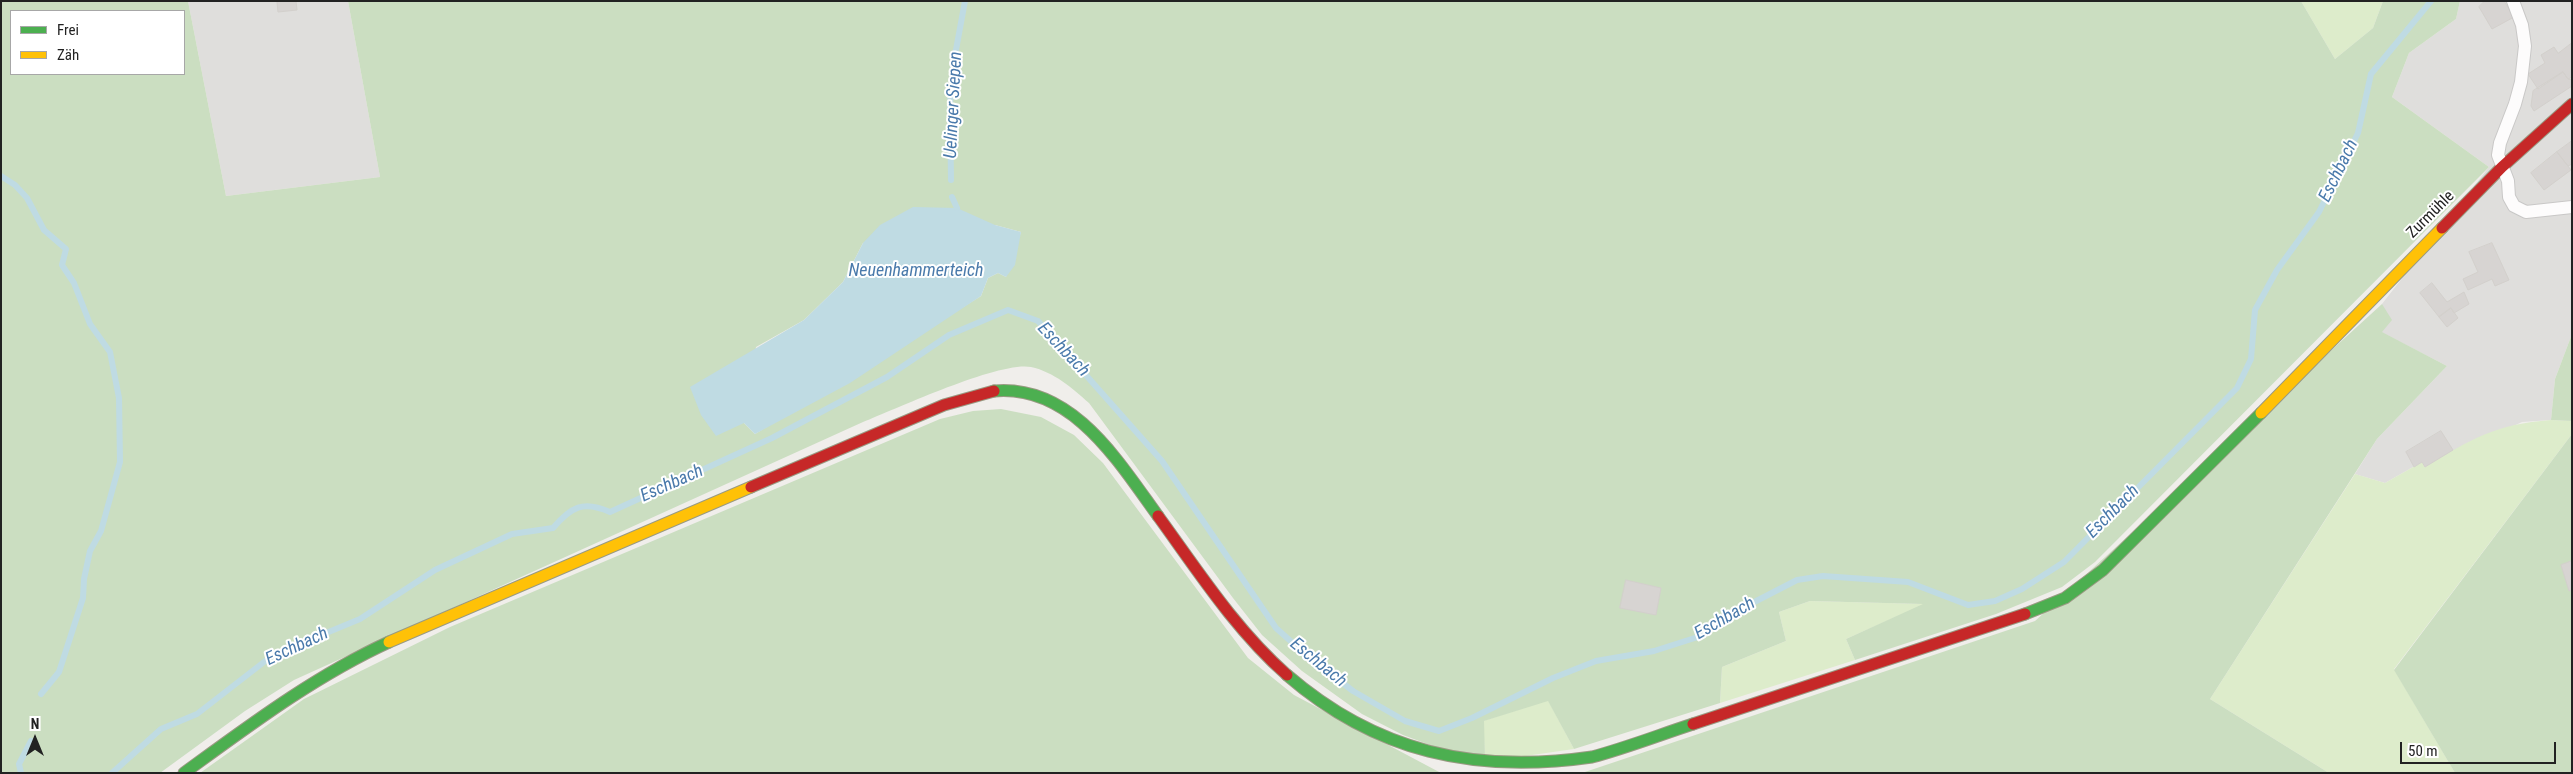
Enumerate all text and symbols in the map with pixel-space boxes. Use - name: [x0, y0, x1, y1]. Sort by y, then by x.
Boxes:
- legend: [10, 10, 185, 75]
- text: Frei: [57, 21, 79, 39]
- text: Zäh: [57, 46, 79, 64]
- water label: Uelinger Siepen: [940, 51, 968, 159]
- water label: Eschbach: [2315, 136, 2363, 206]
- street label: Zurmühle: [2403, 187, 2459, 243]
- water label: Neuenhammerteich: [849, 260, 983, 282]
- water label: Eschbach: [1032, 318, 1094, 382]
- water label: Eschbach: [637, 461, 707, 507]
- water label: Eschbach: [2082, 481, 2144, 543]
- water label: Eschbach: [1691, 593, 1759, 645]
- water label: Eschbach: [262, 623, 332, 671]
- water label: Eschbach: [1285, 634, 1351, 692]
- north arrow: [10, 714, 60, 764]
- text: N: [31, 716, 39, 732]
- scale bar: [2403, 732, 2559, 764]
- text: 50 m: [2408, 742, 2438, 760]

